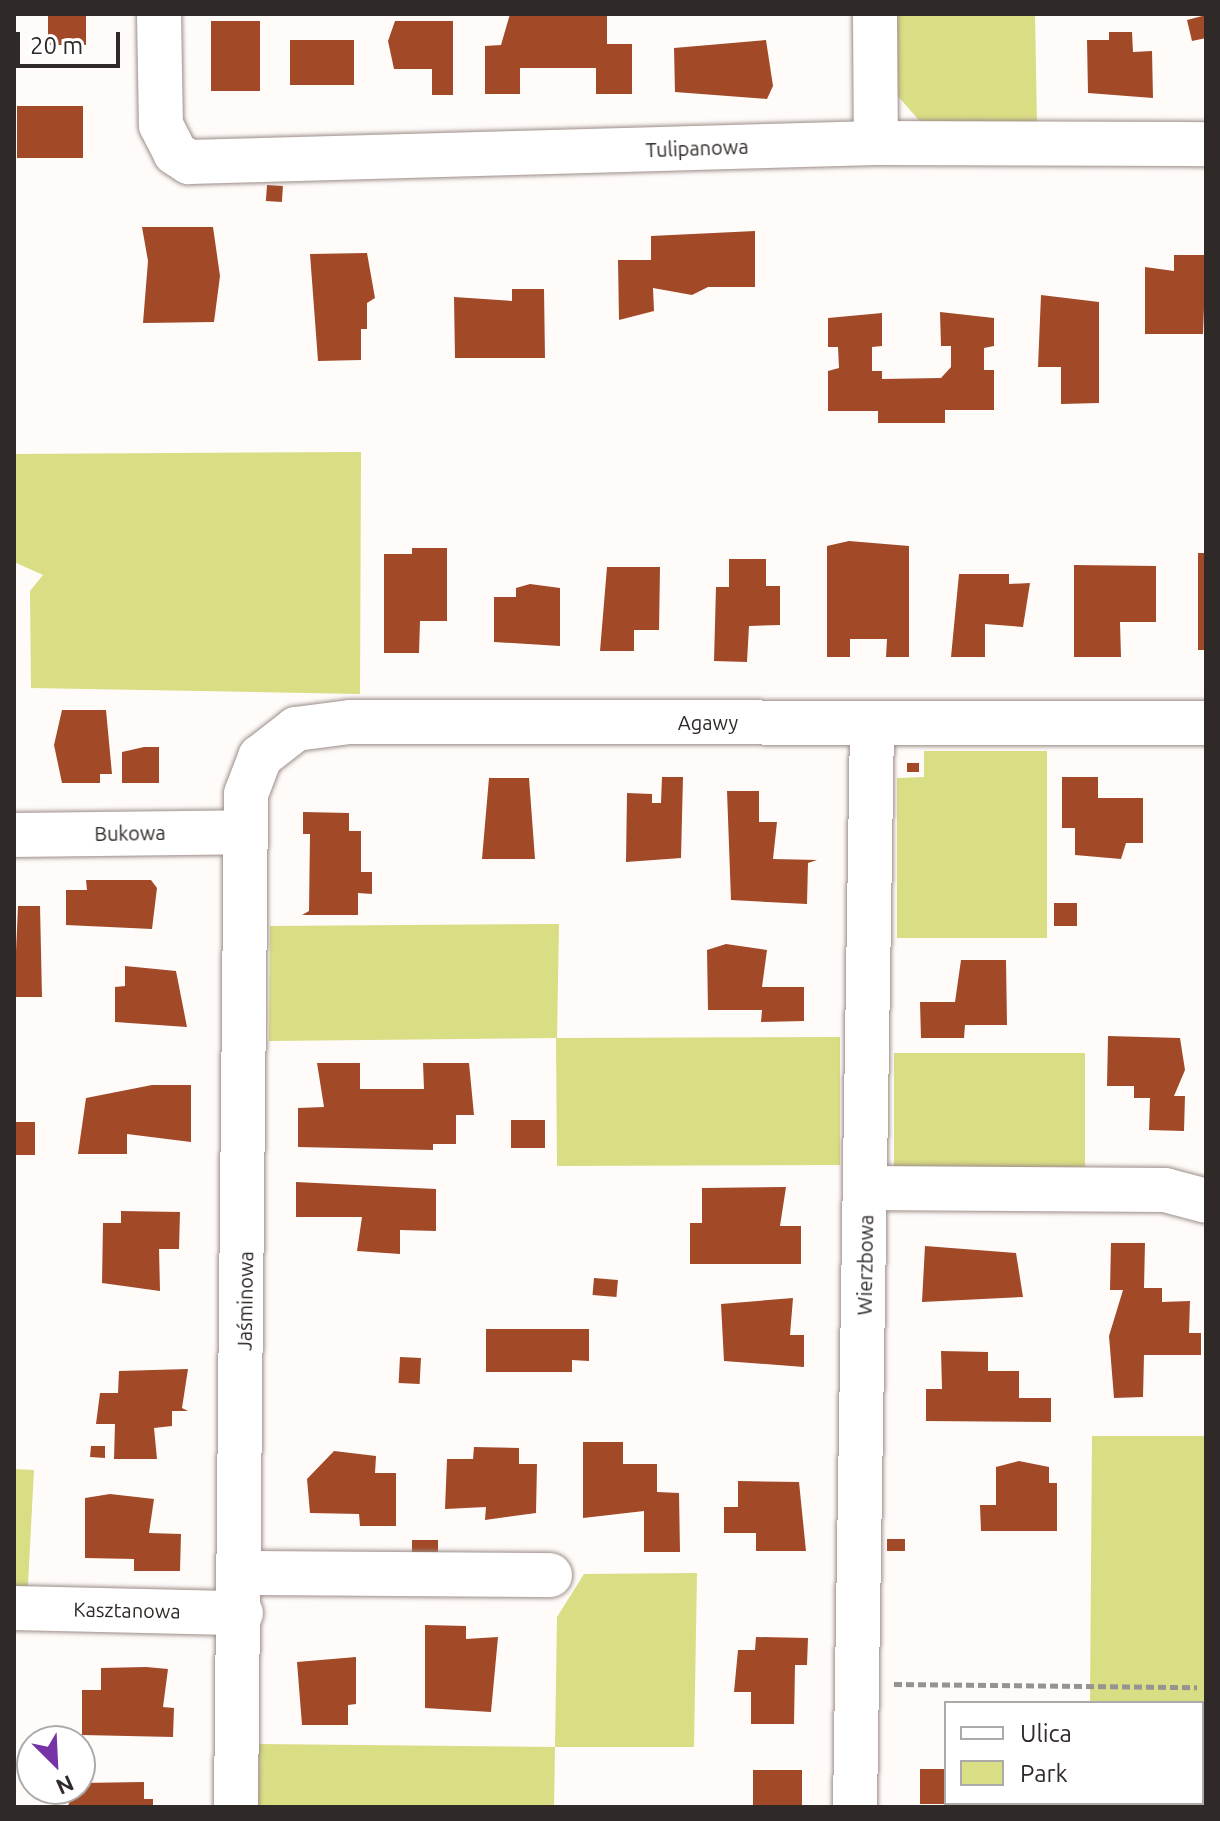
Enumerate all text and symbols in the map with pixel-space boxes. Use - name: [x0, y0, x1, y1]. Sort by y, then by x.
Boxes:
- scale bar: [20, 16, 124, 66]
- text: 20 m: [30, 32, 83, 59]
- street label: Tulipanowa: [645, 134, 749, 162]
- street label: Agawy: [678, 710, 738, 734]
- street label: Bukowa: [94, 820, 166, 846]
- street label: Wierzbowa: [852, 1214, 878, 1316]
- street label: Jaśminowa: [232, 1251, 258, 1351]
- street label: Kasztanowa: [73, 1597, 181, 1623]
- legend: [944, 1701, 1204, 1805]
- text: Ulica: [1020, 1720, 1072, 1747]
- north arrow: [16, 1725, 96, 1805]
- text: Park: [1020, 1760, 1068, 1787]
- text: N: [53, 1771, 78, 1800]

